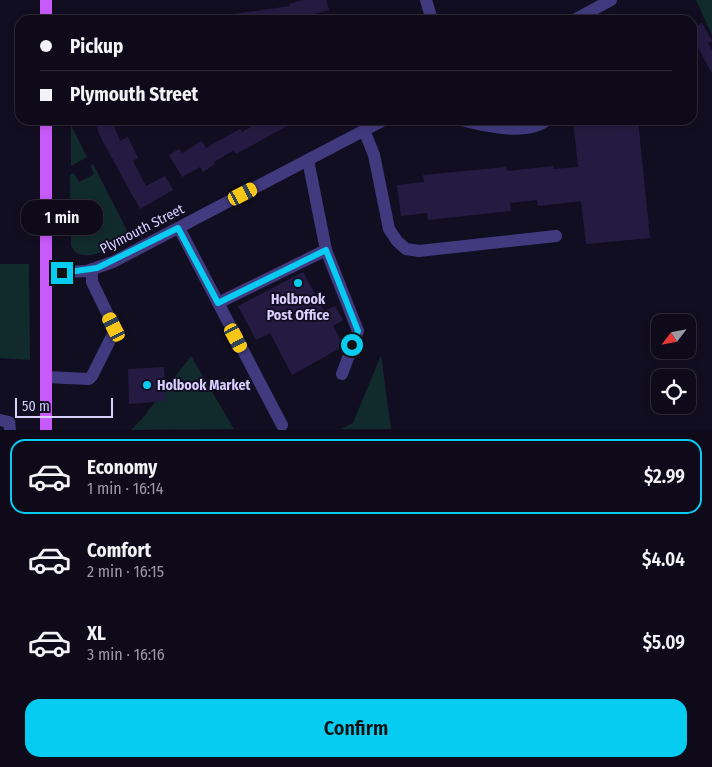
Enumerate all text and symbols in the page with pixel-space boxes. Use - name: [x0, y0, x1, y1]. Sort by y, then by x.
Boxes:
- text: Pickup: [70, 35, 123, 58]
- text: Plymouth Street: [70, 83, 198, 106]
- car: [226, 181, 259, 207]
- callout: 1 min: [21, 200, 103, 236]
- street label: Plymouth Street: [97, 200, 187, 257]
- text: 1 min: [45, 208, 79, 227]
- route end: [51, 262, 73, 284]
- marker: Holbrook Post Office: [292, 277, 304, 289]
- place label: Holbrook Post Office: [267, 291, 329, 324]
- car: [100, 310, 127, 344]
- north arrow: [651, 314, 696, 359]
- map controls: [651, 314, 696, 414]
- car: [222, 321, 249, 355]
- route start: [341, 334, 363, 356]
- button: locate: [651, 369, 696, 414]
- place label: Holbook Market: [157, 377, 252, 394]
- marker: Holbook Market: [141, 379, 153, 391]
- scale bar: [15, 394, 112, 418]
- text: 50 m: [22, 398, 50, 415]
- icon: car: [27, 454, 72, 499]
- text: Economy: [87, 456, 157, 479]
- text: $2.99: [644, 465, 685, 488]
- text: 1 min · 16:14: [87, 479, 164, 498]
- icon: car: [27, 537, 72, 582]
- text: Comfort: [87, 539, 151, 562]
- text: $4.04: [642, 548, 685, 571]
- text: 2 min · 16:15: [87, 562, 164, 581]
- icon: car: [27, 620, 72, 665]
- text: XL: [87, 622, 106, 645]
- text: $5.09: [643, 631, 685, 654]
- text: 3 min · 16:16: [87, 645, 165, 664]
- button: Confirm: [25, 699, 687, 757]

